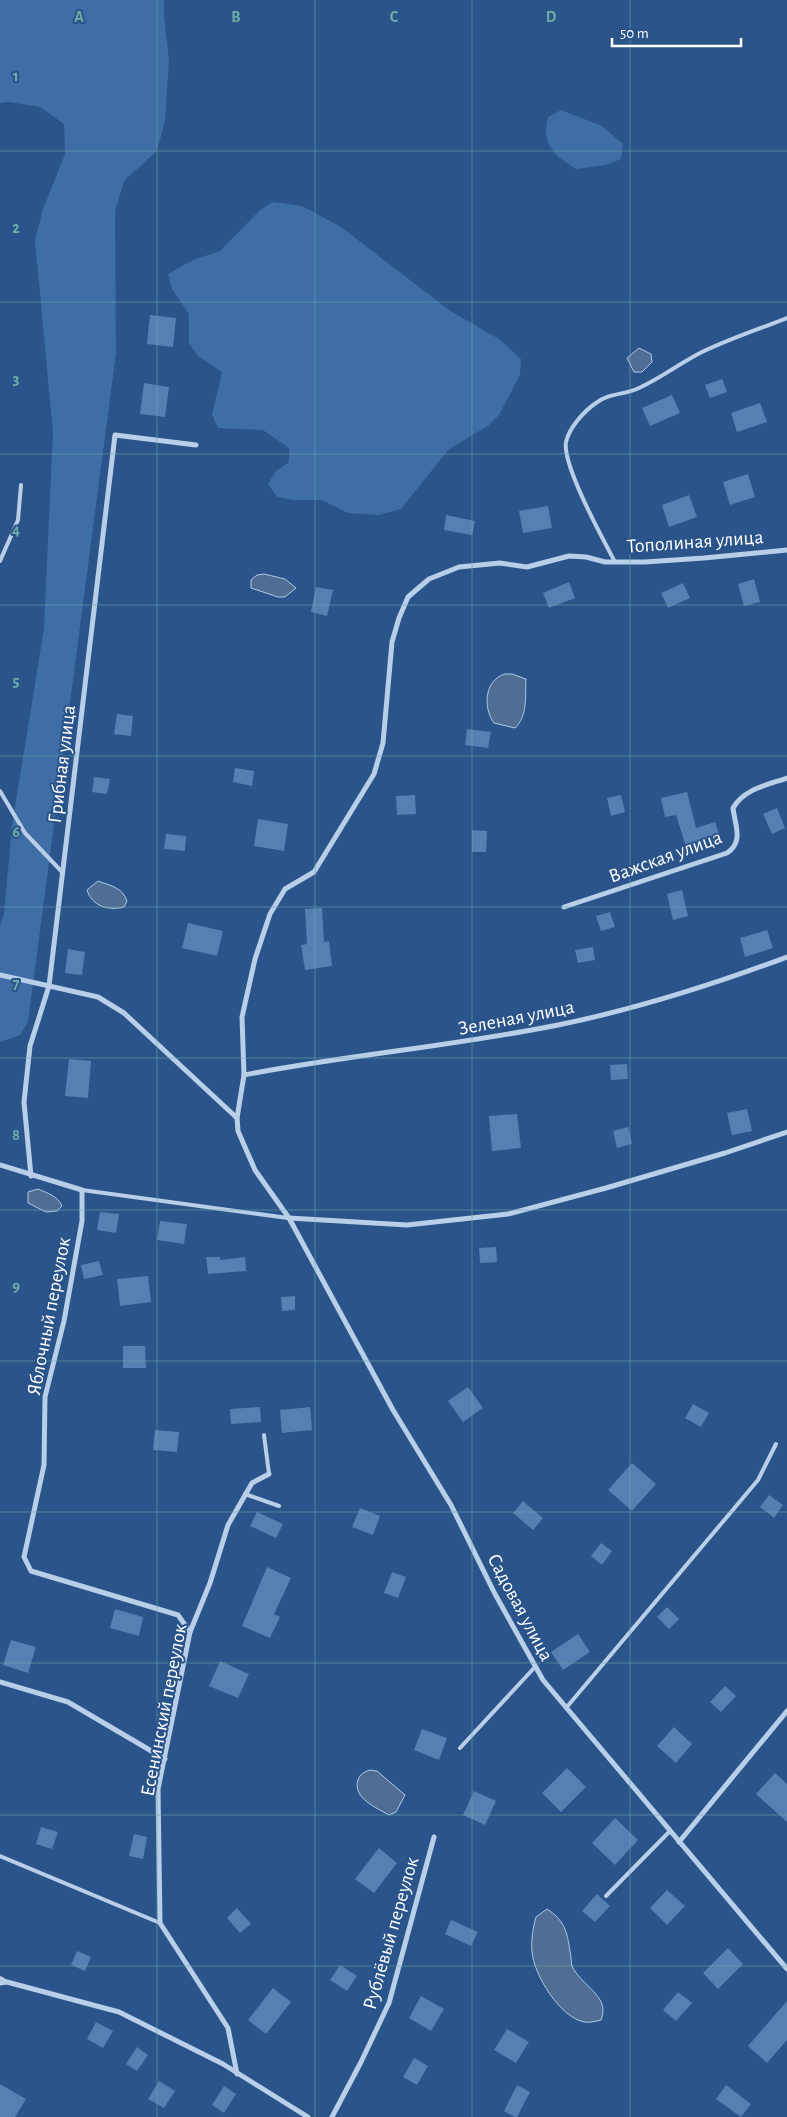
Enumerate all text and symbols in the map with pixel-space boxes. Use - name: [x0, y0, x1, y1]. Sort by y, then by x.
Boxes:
- text: A: [74, 9, 84, 25]
- text: B: [231, 9, 241, 25]
- text: C: [390, 9, 399, 25]
- text: D: [546, 9, 557, 25]
- scale bar: [612, 15, 741, 47]
- text: 50 m: [620, 26, 649, 41]
- text: 1: [13, 68, 19, 84]
- text: 2: [12, 220, 20, 236]
- text: 3: [13, 371, 20, 387]
- text: 4: [12, 522, 20, 538]
- street label: Тополиная улица: [626, 527, 764, 557]
- text: 5: [13, 673, 20, 689]
- street label: Грибная улица: [45, 704, 79, 824]
- text: 6: [12, 824, 20, 840]
- street label: Важская улица: [606, 827, 725, 887]
- text: 7: [13, 976, 20, 992]
- street label: Зеленая улица: [456, 997, 576, 1039]
- text: 8: [12, 1127, 20, 1143]
- street label: Яблочный переулок: [24, 1235, 74, 1397]
- text: 9: [12, 1278, 20, 1294]
- street label: Садовая улица: [483, 1551, 557, 1664]
- street label: Есенинский переулок: [137, 1622, 191, 1798]
- street label: Рублёвый переулок: [360, 1855, 422, 2012]

